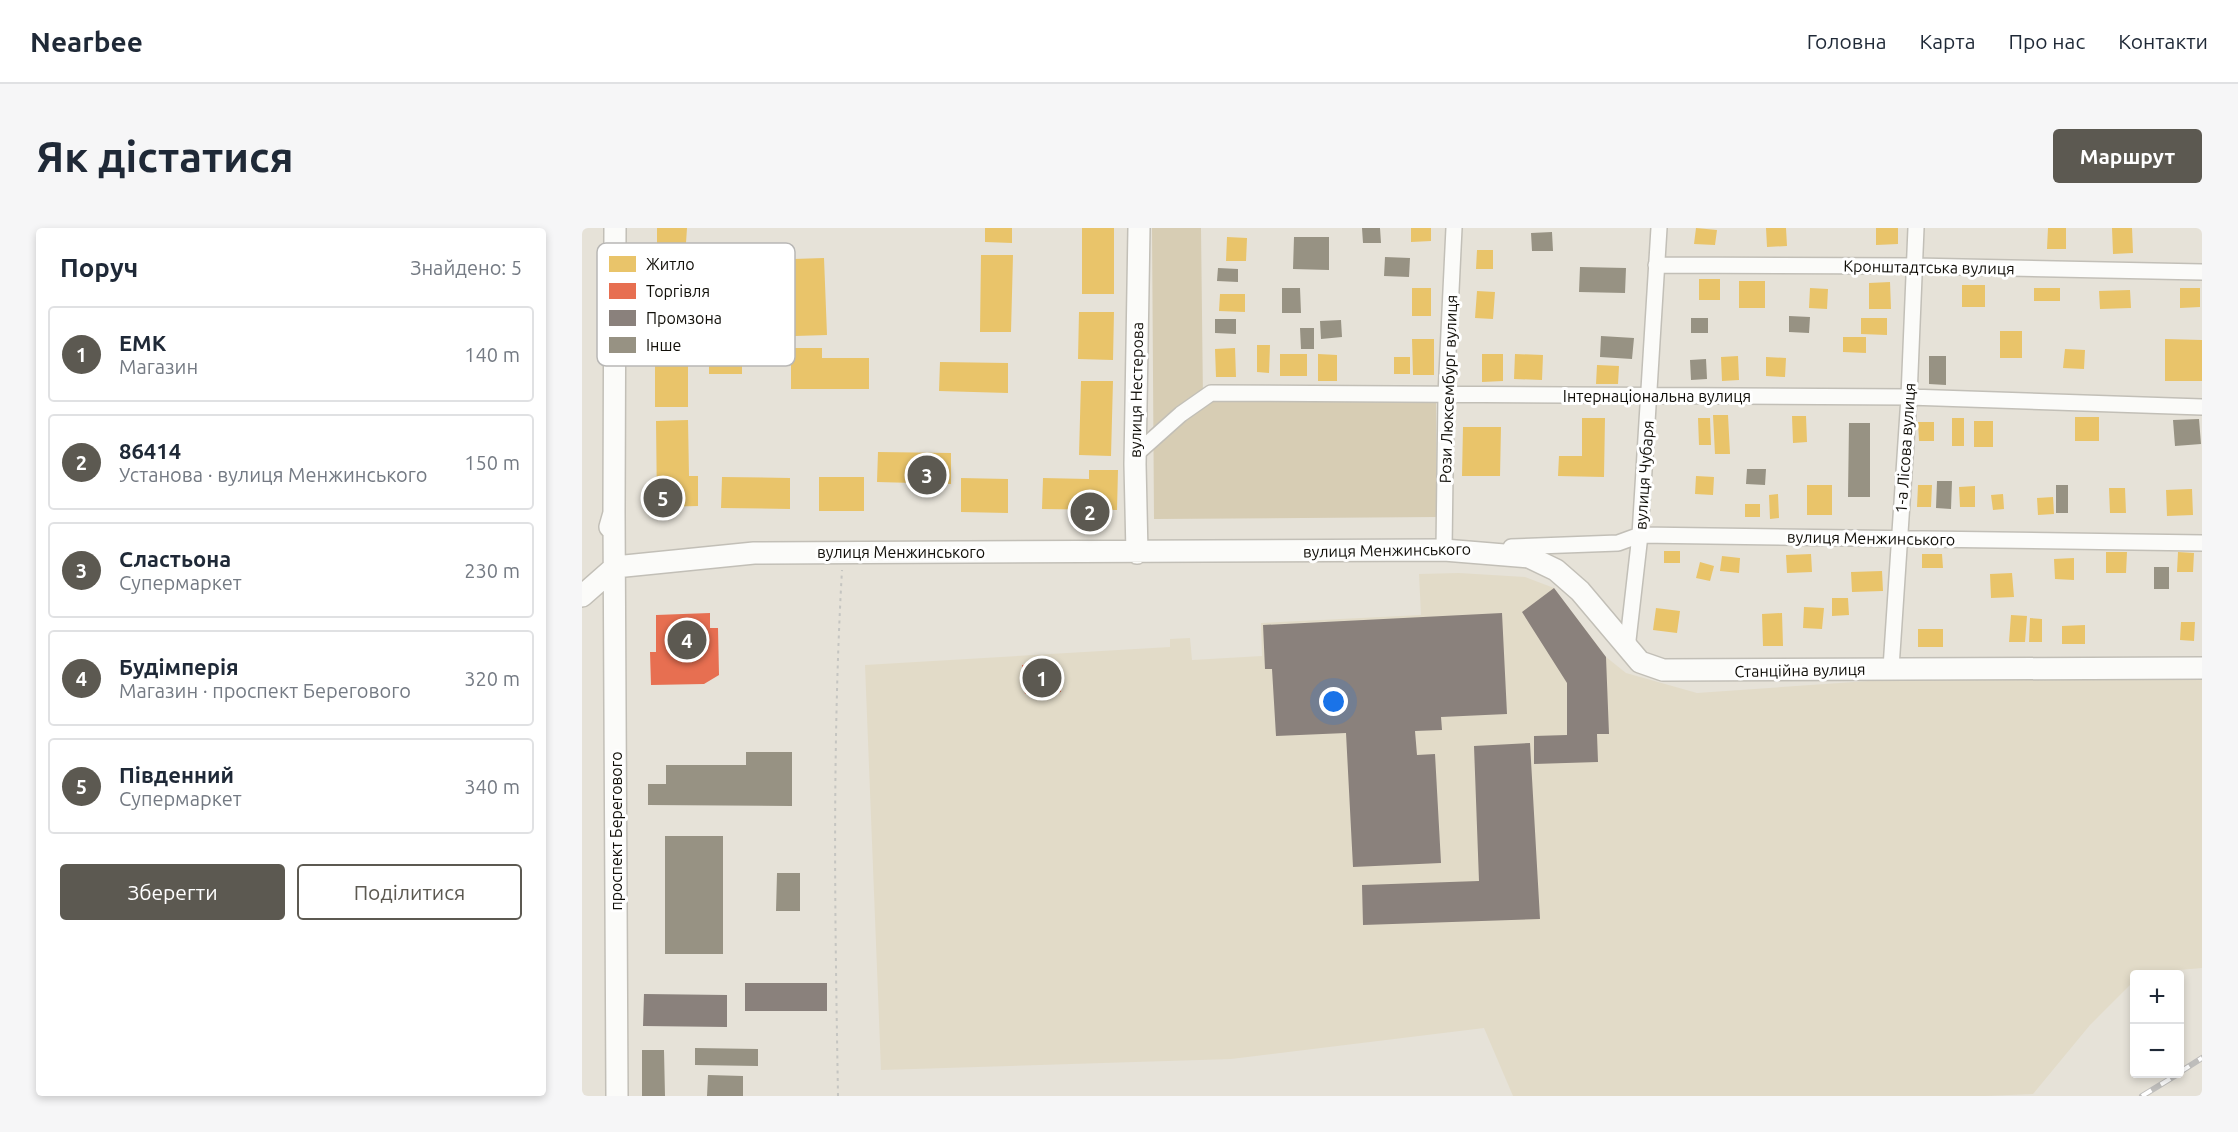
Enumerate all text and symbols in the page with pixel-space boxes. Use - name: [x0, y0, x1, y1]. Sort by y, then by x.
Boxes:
- text: Nearbee: [30, 26, 143, 57]
- text: Головна: [1807, 29, 1887, 53]
- text: Карта: [1920, 29, 1975, 53]
- text: Про нас: [2008, 29, 2085, 53]
- text: Контакти: [2118, 29, 2208, 53]
- button: Маршрут: [2053, 129, 2202, 183]
- text: Як дістатися: [36, 133, 294, 180]
- legend: [597, 243, 795, 366]
- text: Поруч: [60, 253, 138, 282]
- text: Житло: [646, 255, 695, 273]
- text: Знайдено: 5: [410, 256, 522, 279]
- street label: Кронштадтська вулиця: [1843, 257, 2015, 277]
- text: Торгівля: [646, 282, 710, 300]
- street label: Рози Люксембург вулиця: [1436, 294, 1460, 484]
- text: Промзона: [646, 309, 722, 327]
- street label: вулиця Нестерова: [1126, 322, 1146, 458]
- text: ЕМК: [119, 330, 166, 355]
- text: Інше: [646, 336, 681, 354]
- text: 1: [76, 343, 87, 366]
- text: 140 m: [464, 343, 520, 366]
- text: Магазин: [119, 355, 198, 378]
- street label: 1-а Лісова вулиця: [1891, 382, 1919, 514]
- street label: Інтернаціональна вулиця: [1563, 387, 1751, 405]
- street label: вулиця Чубаря: [1631, 420, 1657, 530]
- text: 86414: [119, 438, 181, 463]
- text: 2: [76, 451, 87, 474]
- text: 150 m: [464, 451, 520, 474]
- pin: 3: [908, 452, 946, 498]
- text: Установа · вулиця Менжинського: [119, 463, 428, 486]
- pin: 5: [644, 476, 682, 520]
- pin: 2: [1070, 490, 1110, 534]
- street label: вулиця Менжинського: [1787, 528, 1955, 548]
- street label: вулиця Менжинського: [1303, 540, 1471, 560]
- street label: вулиця Менжинського: [817, 543, 985, 561]
- text: Сластьона: [119, 546, 231, 571]
- text: 3: [76, 559, 87, 582]
- text: 230 m: [464, 559, 520, 582]
- text: Супермаркет: [119, 571, 242, 594]
- pin: 4: [668, 618, 706, 662]
- text: Будімперія: [119, 654, 239, 679]
- pin: 1: [1022, 656, 1062, 700]
- street label: Станційна вулиця: [1734, 660, 1866, 680]
- text: 4: [76, 667, 87, 690]
- text: 320 m: [464, 667, 520, 690]
- text: Магазин · проспект Берегового: [119, 679, 411, 702]
- your location: [1319, 687, 1348, 716]
- street label: проспект Берегового: [607, 751, 625, 911]
- text: Південний: [119, 762, 234, 787]
- text: 5: [76, 775, 87, 798]
- text: 340 m: [464, 775, 520, 798]
- text: Супермаркет: [119, 787, 242, 810]
- button: Зберегти: [60, 864, 285, 920]
- button: Поділитися: [297, 864, 522, 920]
- map controls: [2130, 970, 2184, 1078]
- button: +: [2130, 970, 2184, 1024]
- button: −: [2130, 1024, 2184, 1078]

